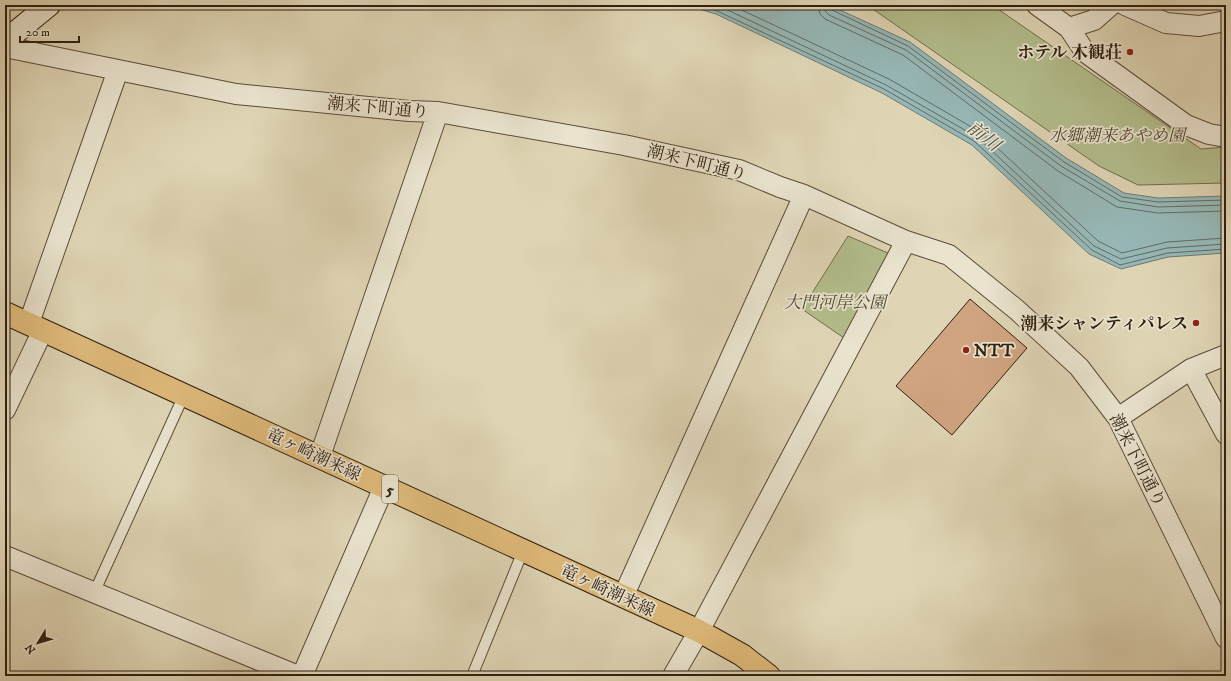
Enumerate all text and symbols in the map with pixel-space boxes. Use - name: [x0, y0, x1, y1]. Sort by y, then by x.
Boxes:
- scale bar: [20, 18, 79, 44]
- text: 20 m: [26, 25, 50, 40]
- place label: ホテル 木観荘: [1017, 42, 1122, 64]
- marker: ホテル 木観荘: [1125, 47, 1135, 57]
- street label: 潮来下町通り: [326, 93, 430, 123]
- water label: 前川: [962, 117, 1006, 158]
- park label: 水郷潮来あやめ園: [1049, 125, 1188, 147]
- street label: 潮来下町通り: [645, 140, 749, 186]
- park label: 大門河岸公園: [784, 292, 889, 314]
- place label: 潮来シャンティパレス: [1020, 313, 1188, 335]
- marker: 潮来シャンティパレス: [1191, 318, 1201, 328]
- place label: NTT: [974, 340, 1015, 362]
- marker: NTT: [961, 345, 971, 355]
- street label: 潮来下町通り: [1104, 410, 1170, 511]
- street label: 竜ヶ崎潮来線: [263, 423, 364, 486]
- road number: 5: [382, 475, 398, 503]
- street label: 竜ヶ崎潮来線: [557, 559, 658, 622]
- north arrow: [18, 623, 58, 663]
- text: N: [23, 641, 39, 656]

